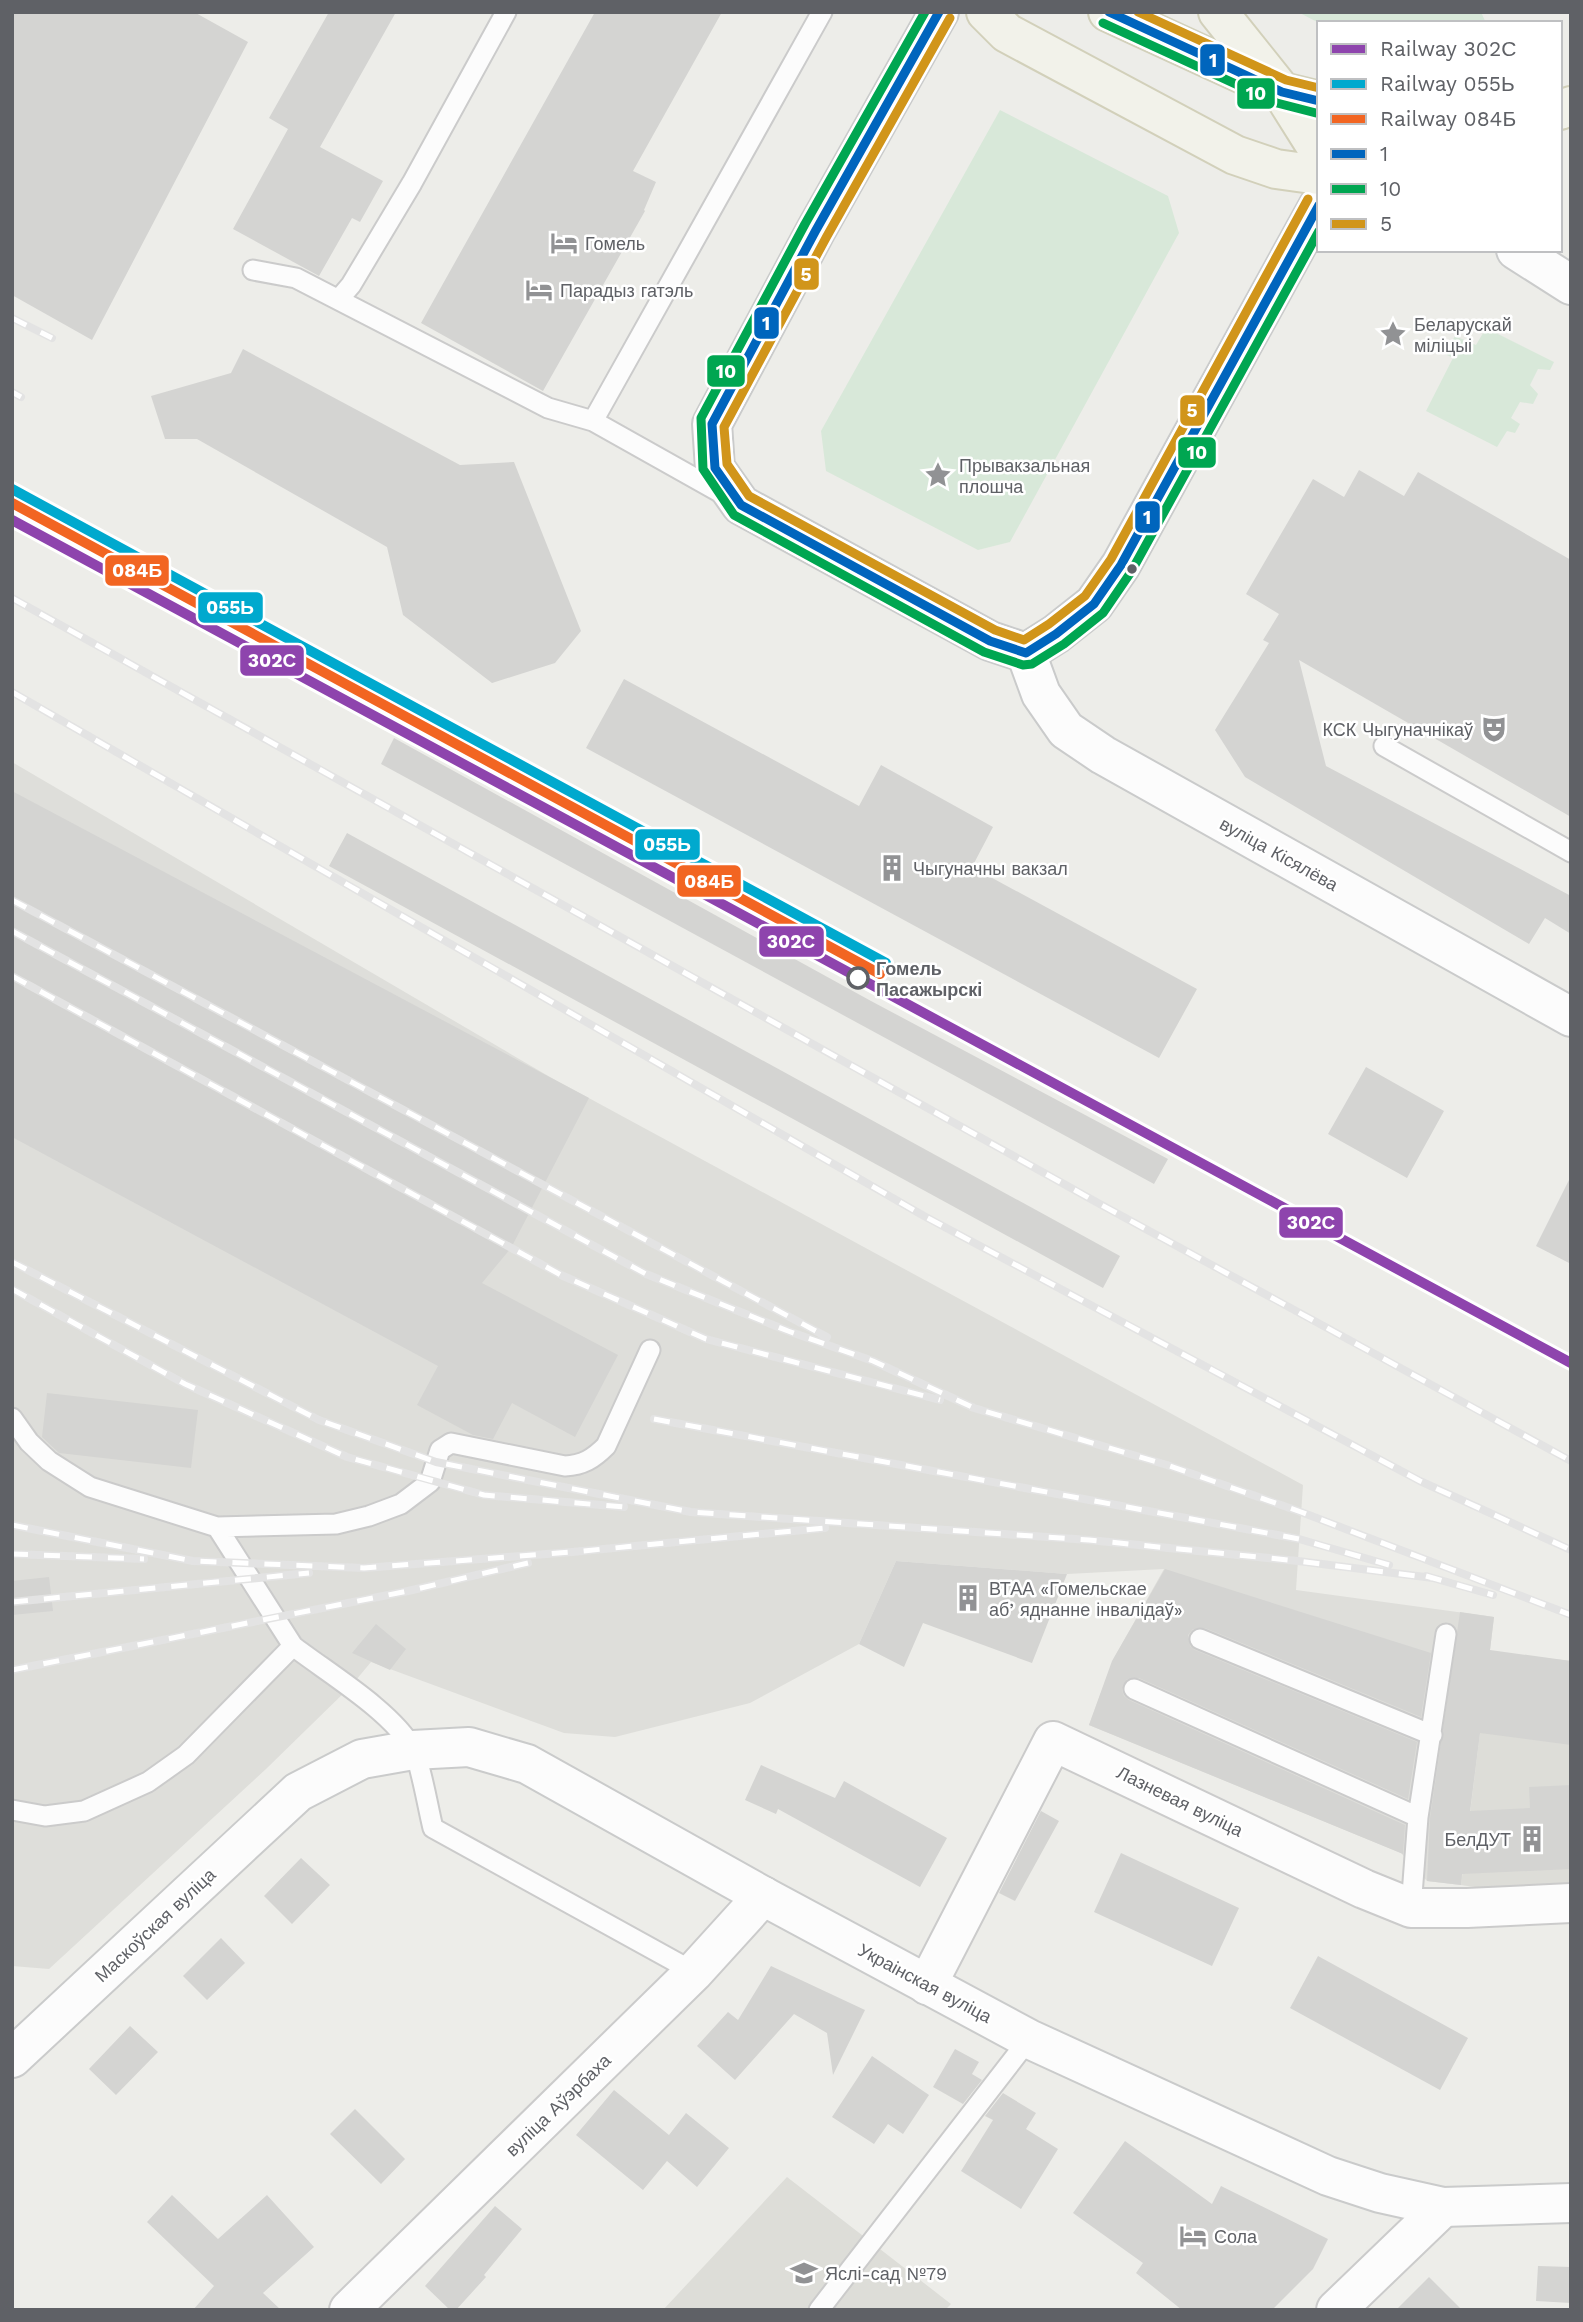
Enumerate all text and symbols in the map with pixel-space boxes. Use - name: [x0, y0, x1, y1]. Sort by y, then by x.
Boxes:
- legend: [1317, 21, 1562, 252]
- text: Railway 302С: [1380, 36, 1516, 61]
- line badge: 1: [1199, 43, 1226, 77]
- text: 1: [1209, 49, 1217, 72]
- text: Railway 055Ь: [1380, 71, 1515, 96]
- line badge: 10: [1236, 77, 1276, 110]
- text: 10: [1246, 82, 1266, 105]
- text: Railway 084Б: [1380, 106, 1516, 131]
- text: 1: [1380, 141, 1388, 166]
- text: 10: [1380, 176, 1401, 201]
- text: 5: [1380, 211, 1392, 236]
- hotel icon: Гомель: [549, 228, 579, 258]
- place label: Гомель: [585, 233, 645, 254]
- line badge: 5: [793, 257, 820, 291]
- text: 5: [800, 263, 812, 286]
- hotel icon: Парадыз гатэль: [524, 275, 554, 305]
- place label: Парадыз гатэль: [560, 280, 694, 301]
- line badge: 1: [753, 306, 780, 340]
- text: 1: [762, 312, 770, 335]
- place label: Беларускай міліцыі: [1414, 314, 1512, 356]
- place icon: Беларускай міліцыі: [1378, 319, 1408, 349]
- line badge: 10: [706, 354, 746, 388]
- text: 10: [716, 360, 736, 383]
- line badge: 5: [1179, 394, 1206, 427]
- text: 5: [1186, 399, 1198, 422]
- line badge: 10: [1177, 436, 1217, 469]
- text: 10: [1187, 441, 1207, 464]
- place label: Прывакзальная плошча: [959, 455, 1090, 497]
- place icon: Прывакзальная плошча: [923, 460, 953, 490]
- line badge: 1: [1134, 500, 1161, 534]
- text: 1: [1143, 506, 1151, 529]
- line badge: 084Б: [104, 554, 170, 587]
- text: 084Б: [112, 559, 162, 582]
- unlabelled marker: [1125, 562, 1139, 576]
- line badge: 055Ь: [197, 591, 264, 624]
- text: 055Ь: [206, 596, 254, 619]
- line badge: 302С: [239, 644, 305, 677]
- text: 302С: [248, 649, 297, 672]
- theatre icon: КСК Чыгуначнікаў: [1479, 714, 1509, 744]
- place label: КСК Чыгуначнікаў: [1322, 719, 1473, 740]
- street label: вуліца Кісялёва: [1216, 813, 1343, 896]
- line badge: 055Ь: [634, 828, 701, 861]
- text: 055Ь: [643, 833, 691, 856]
- building icon: Чыгуначны вакзал: [877, 853, 907, 883]
- place label: Чыгуначны вакзал: [913, 858, 1068, 879]
- line badge: 084Б: [676, 864, 742, 898]
- text: 084Б: [684, 870, 734, 893]
- line badge: 302С: [758, 925, 825, 958]
- text: 302С: [767, 930, 816, 953]
- place label: Гомель Пасажырскі: [876, 958, 982, 1000]
- marker: Гомель Пасажырскі: [847, 967, 869, 989]
- line badge: 302С: [1278, 1206, 1344, 1239]
- text: 302С: [1287, 1211, 1336, 1234]
- place label: ВТАА «Гомельскае абʼяднанне інвалідаў»: [989, 1578, 1183, 1620]
- building icon: ВТАА «Гомельскае абʼяднанне інвалідаў»: [953, 1583, 983, 1613]
- street label: Лазневая вуліца: [1114, 1761, 1247, 1841]
- building icon: БелДУТ: [1517, 1824, 1547, 1854]
- place label: БелДУТ: [1444, 1829, 1511, 1850]
- street label: Маскоўская вуліца: [90, 1863, 220, 1986]
- street label: Украінская вуліца: [855, 1939, 996, 2028]
- street label: вуліца Аўэрбаха: [501, 2049, 616, 2160]
- hotel icon: Сола: [1178, 2221, 1208, 2251]
- place label: Сола: [1214, 2226, 1258, 2247]
- school or university icon: Яслі-сад №79: [789, 2258, 819, 2288]
- place label: Яслі-сад №79: [825, 2263, 947, 2284]

